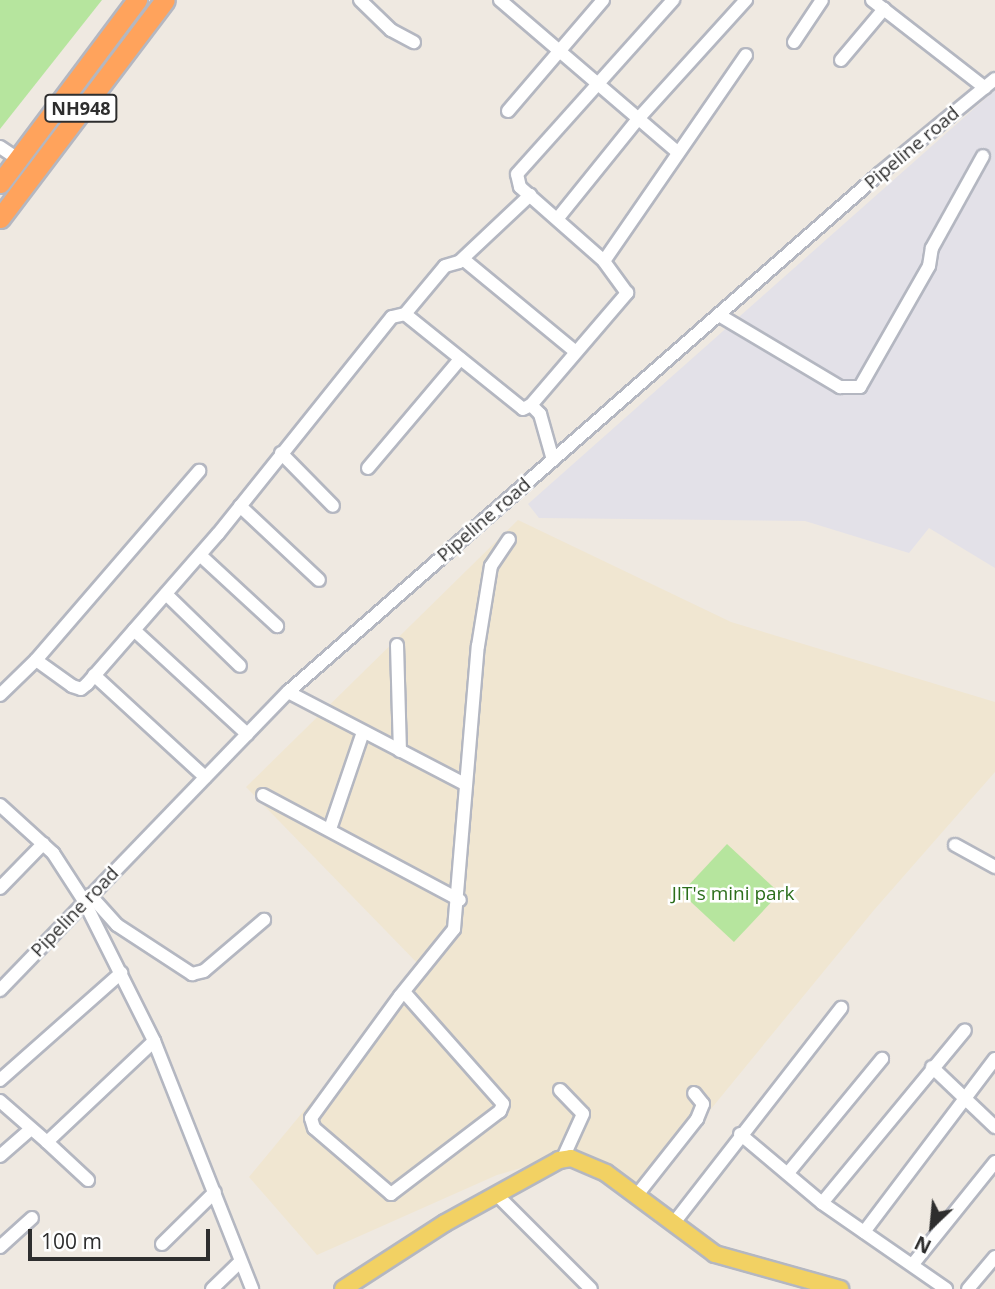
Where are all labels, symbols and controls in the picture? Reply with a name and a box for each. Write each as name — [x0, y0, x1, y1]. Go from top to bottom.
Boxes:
road number: NH948 — [44, 94, 118, 122]
street label: Pipeline road — [860, 102, 964, 194]
street label: Pipeline road — [432, 473, 536, 567]
street label: Pipeline road — [26, 862, 124, 962]
park label: JIT's mini park — [672, 883, 794, 905]
north arrow — [897, 1191, 967, 1261]
scale bar — [32, 1216, 214, 1260]
text: 100 m — [41, 1227, 102, 1255]
text: N — [910, 1230, 935, 1260]

